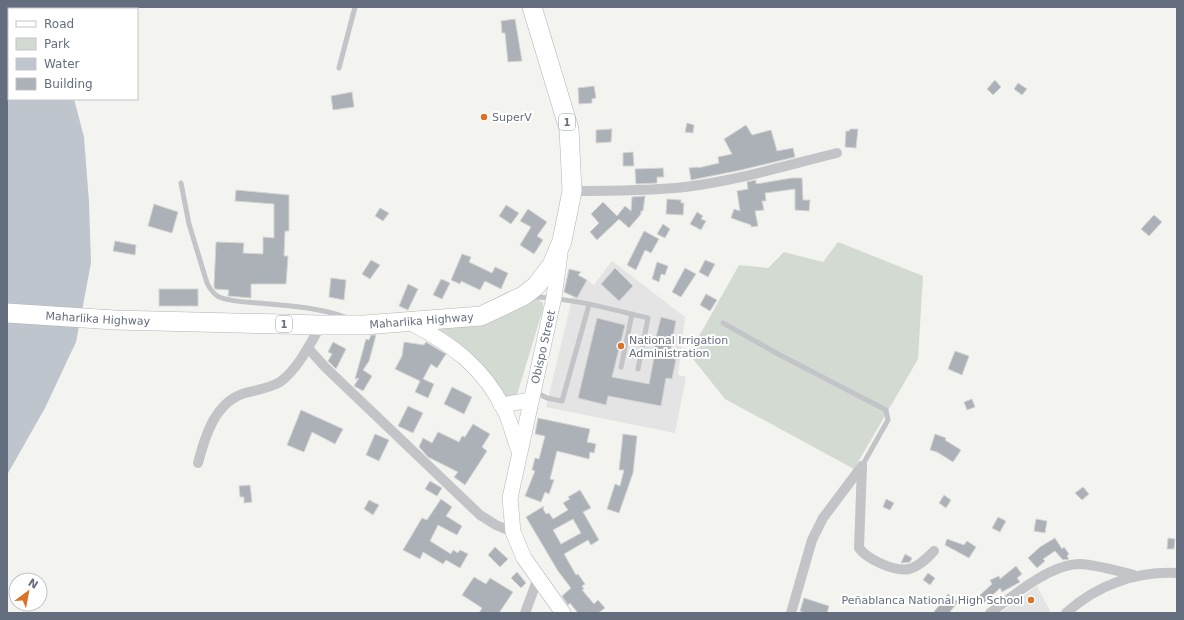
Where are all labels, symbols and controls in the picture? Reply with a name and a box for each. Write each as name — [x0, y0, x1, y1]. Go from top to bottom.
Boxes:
legend — [8, 8, 138, 100]
text: Road — [44, 17, 74, 31]
text: Park — [44, 37, 70, 51]
text: Water — [44, 57, 80, 71]
text: Building — [44, 77, 93, 91]
place label: SuperV — [492, 111, 532, 124]
marker: SuperV — [479, 112, 489, 122]
road number: 1 — [559, 114, 575, 130]
street label: Obispo Street — [529, 308, 558, 385]
street label: Maharlika Highway — [45, 310, 151, 328]
street label: Maharlika Highway — [369, 311, 475, 332]
road number: 1 — [276, 316, 292, 332]
place label: National Irrigation Administration — [629, 334, 728, 360]
marker: National Irrigation Administration — [616, 341, 626, 351]
north arrow — [8, 572, 48, 612]
text: N — [26, 576, 40, 592]
place label: Peñablanca National High School — [842, 594, 1023, 607]
marker: Peñablanca National High School — [1026, 595, 1036, 605]

